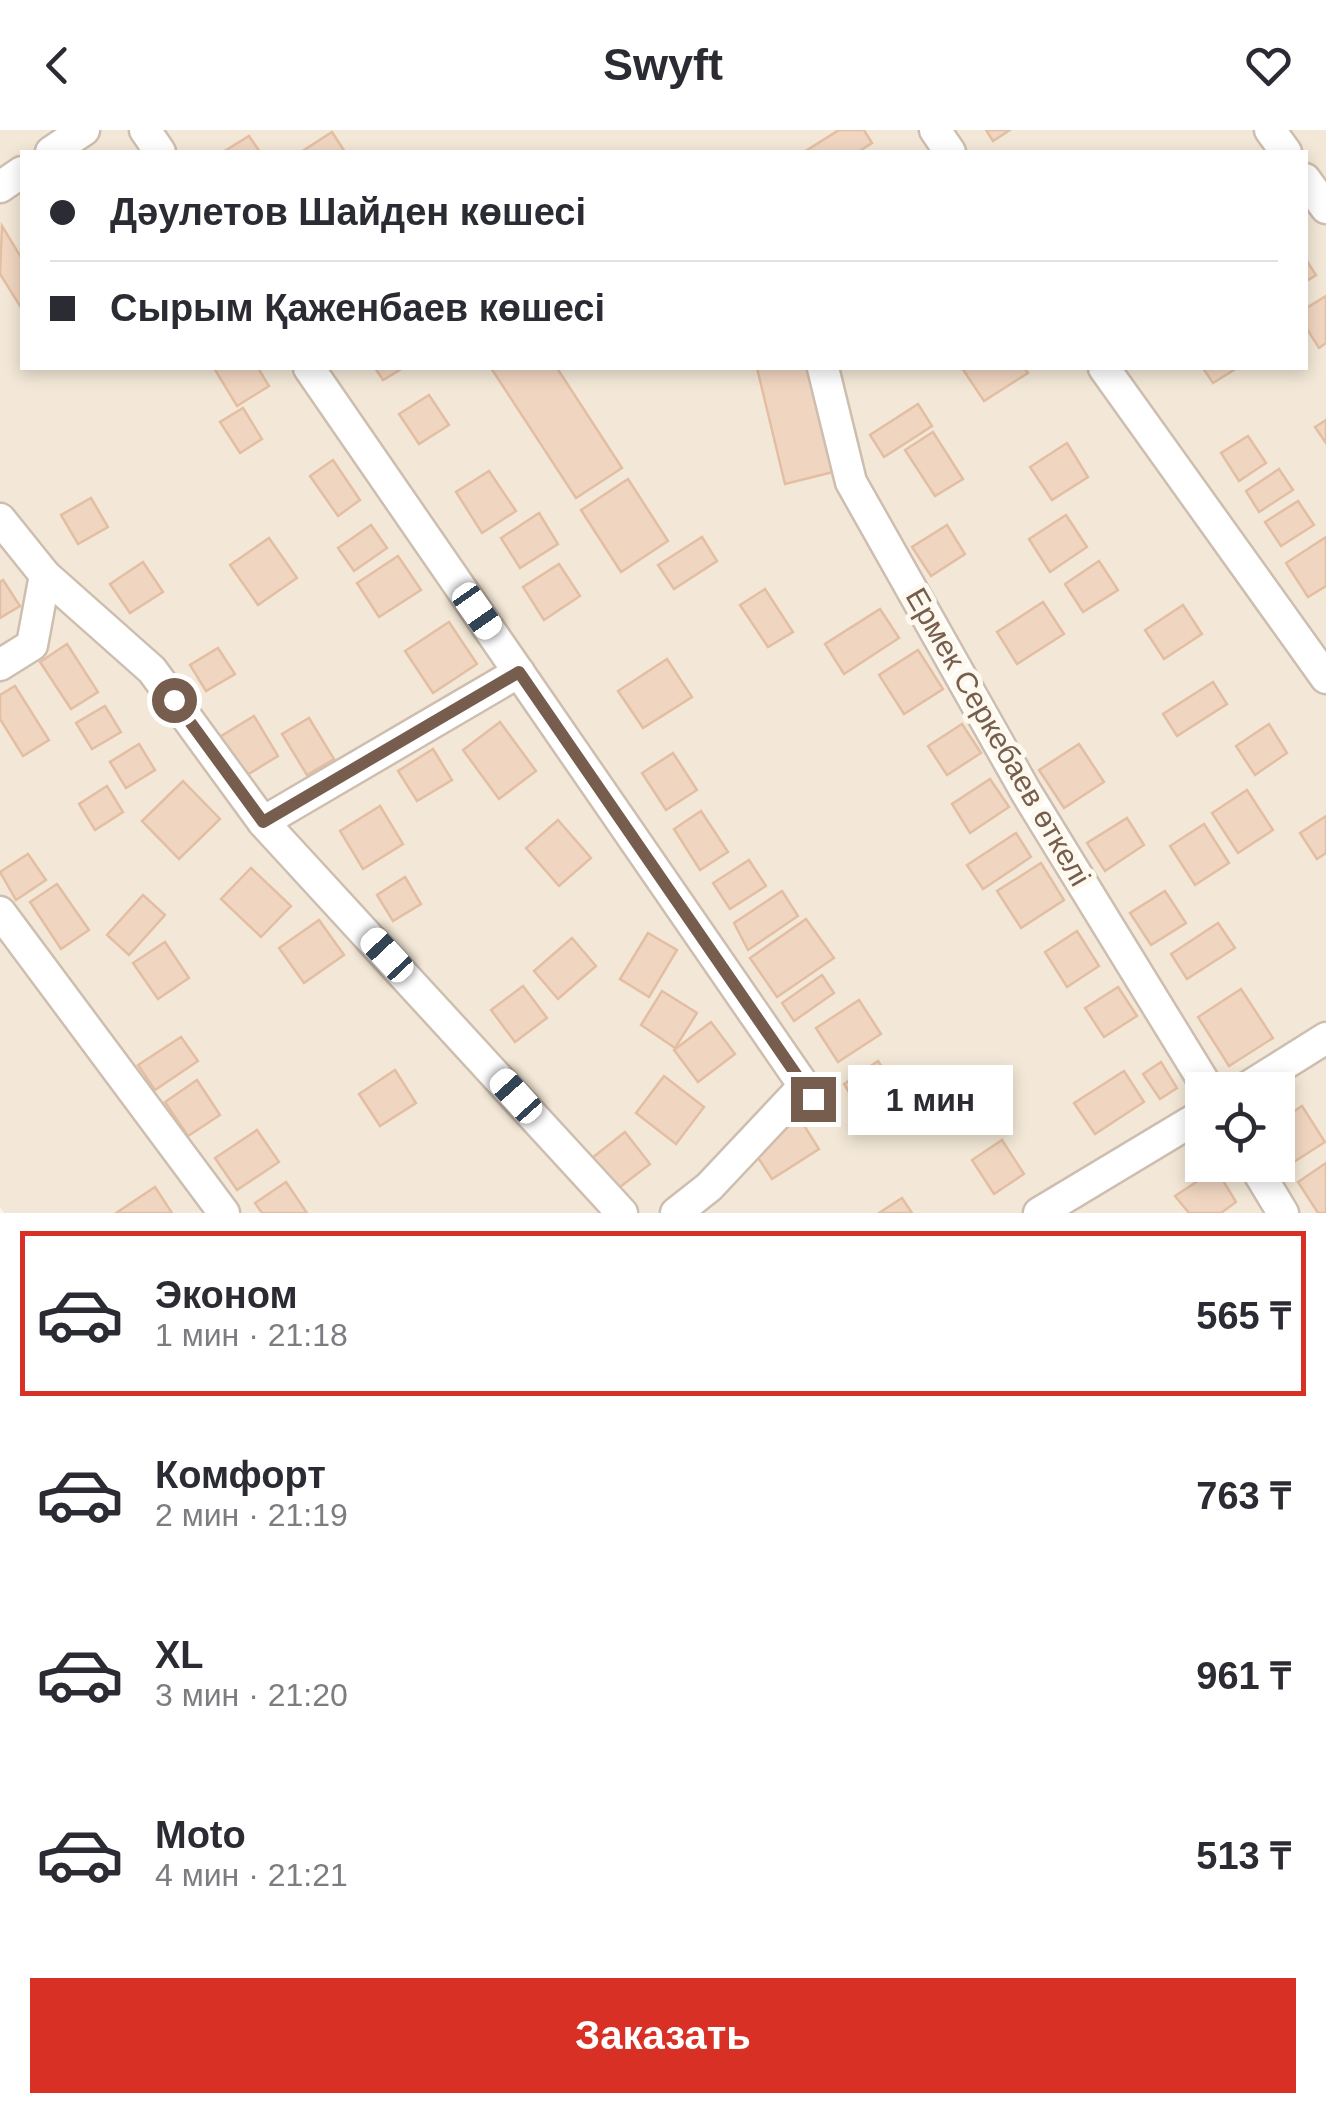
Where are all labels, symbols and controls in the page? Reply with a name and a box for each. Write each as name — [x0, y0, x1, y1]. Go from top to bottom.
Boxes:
icon: back — [30, 38, 85, 93]
icon: heart — [1241, 38, 1296, 93]
text: Swyft — [603, 39, 723, 90]
text: Дәулетов Шайден көшесі — [110, 191, 586, 233]
text: Сырым Қаженбаев көшесі — [110, 287, 605, 329]
car — [448, 578, 506, 644]
street label: Ермек Серкебаев өткелі — [900, 582, 1097, 891]
route start — [152, 678, 197, 723]
car — [356, 923, 418, 987]
car — [485, 1064, 547, 1128]
callout: 1 мин — [848, 1064, 1013, 1134]
map controls — [1185, 1072, 1295, 1182]
button: locate — [1185, 1072, 1295, 1182]
route end — [791, 1077, 836, 1122]
text: 1 мин — [886, 1082, 975, 1118]
icon: car — [35, 1269, 125, 1359]
text: Эконом — [155, 1274, 298, 1316]
text: 565 ₸ — [1196, 1295, 1291, 1337]
text: 1 мин · 21:18 — [155, 1317, 348, 1353]
icon: car — [35, 1449, 125, 1539]
text: Комфорт — [155, 1454, 326, 1496]
text: 763 ₸ — [1196, 1475, 1291, 1517]
text: 2 мин · 21:19 — [155, 1497, 348, 1533]
icon: car — [35, 1629, 125, 1719]
text: XL — [155, 1634, 204, 1676]
text: 961 ₸ — [1196, 1655, 1291, 1697]
text: 3 мин · 21:20 — [155, 1677, 348, 1713]
icon: car — [35, 1809, 125, 1899]
text: Moto — [155, 1814, 246, 1856]
text: 513 ₸ — [1196, 1835, 1291, 1877]
text: 4 мин · 21:21 — [155, 1857, 348, 1893]
button: Заказать — [30, 1978, 1296, 2093]

